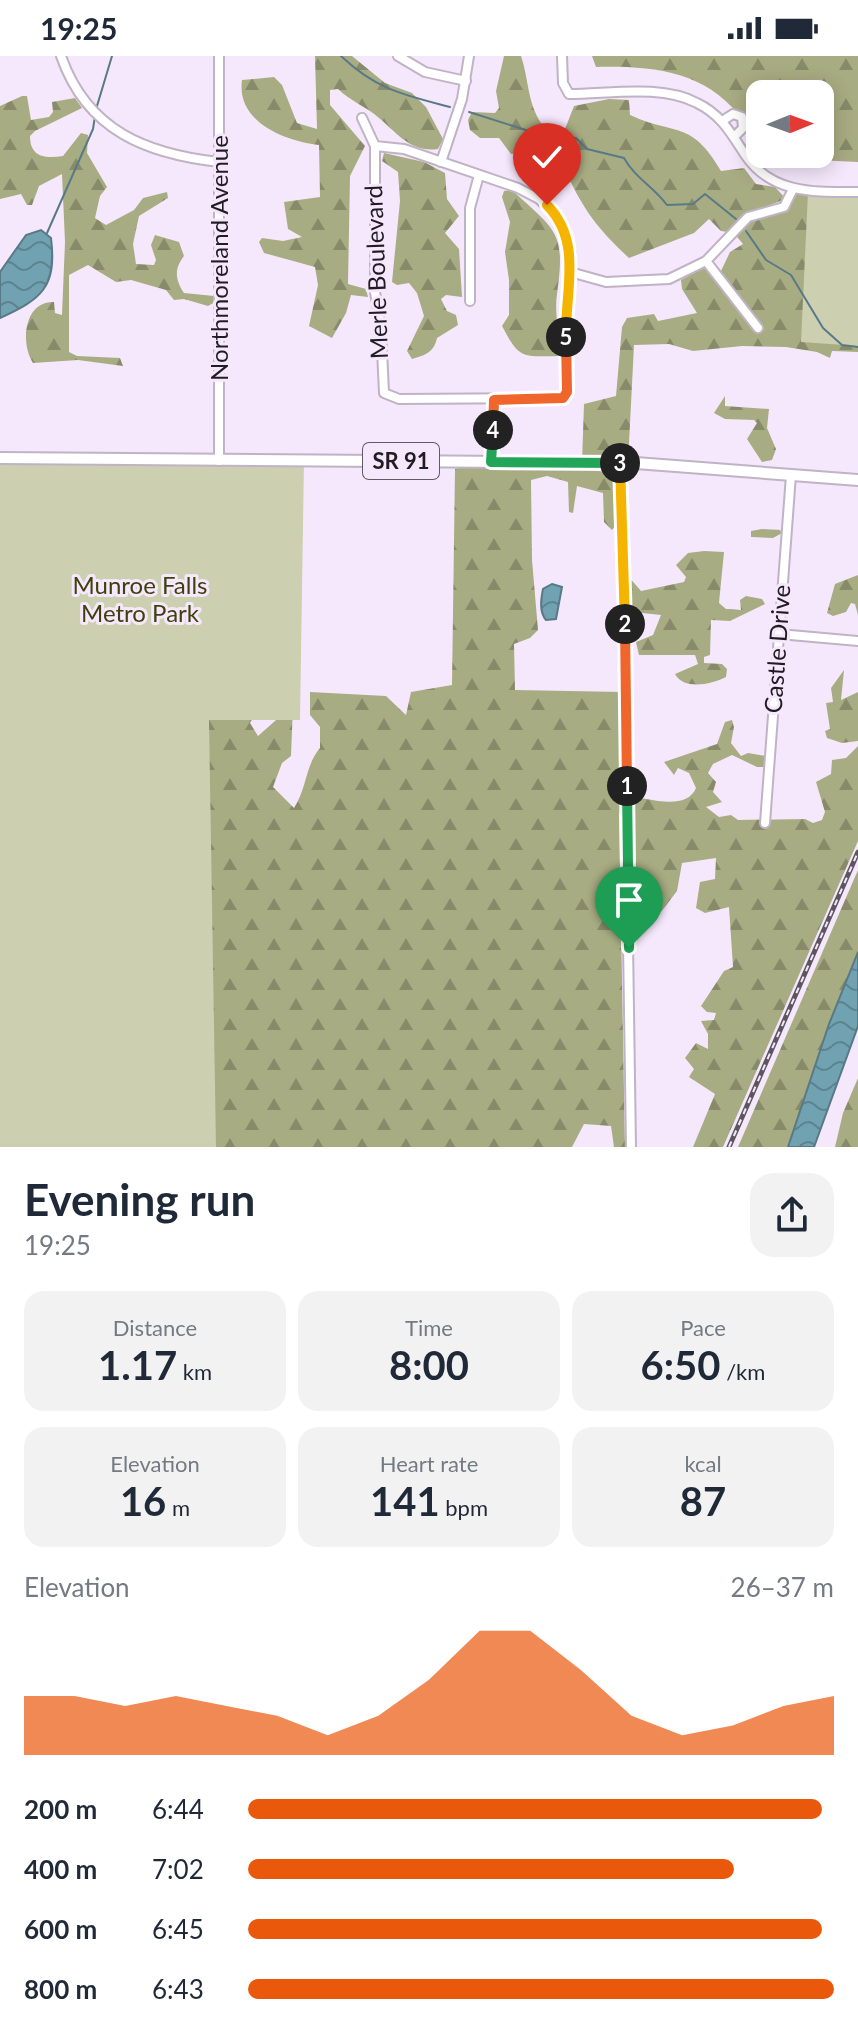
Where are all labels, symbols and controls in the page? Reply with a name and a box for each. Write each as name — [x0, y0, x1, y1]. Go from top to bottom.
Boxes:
text: 19:25 — [40, 10, 117, 46]
north arrow — [746, 80, 834, 168]
map controls — [746, 80, 834, 168]
pin — [513, 123, 581, 205]
street label: Northmoreland Avenue — [204, 135, 233, 381]
icon: check — [525, 135, 569, 179]
street label: Merle Boulevard — [358, 185, 393, 359]
pin: 5 — [546, 317, 586, 357]
text: 5 — [560, 323, 572, 350]
pin: 4 — [473, 410, 513, 450]
text: 4 — [487, 416, 499, 443]
road number: SR 91 — [363, 443, 439, 479]
pin: 3 — [600, 443, 640, 483]
text: 3 — [614, 449, 626, 476]
park label: Munroe Falls Metro Park — [72, 570, 208, 627]
street label: Castle Drive — [758, 584, 795, 714]
pin: 2 — [605, 604, 645, 644]
text: 2 — [619, 610, 631, 637]
pin: 1 — [607, 766, 647, 806]
text: 1 — [621, 772, 633, 799]
pin — [595, 866, 663, 948]
icon: arrive — [607, 878, 651, 922]
text: Evening run — [24, 1173, 255, 1225]
button: share — [750, 1173, 834, 1257]
text: 19:25 — [24, 1229, 91, 1261]
text: Distance — [113, 1314, 197, 1341]
text: Time — [405, 1314, 453, 1341]
text: Pace — [680, 1314, 726, 1341]
text: 1.17 — [98, 1341, 177, 1389]
text: 8:00 — [389, 1341, 469, 1389]
text: 6:50 — [641, 1341, 721, 1389]
text: km — [177, 1358, 212, 1385]
text: /km — [721, 1358, 765, 1385]
text: Elevation — [110, 1450, 200, 1477]
text: Heart rate — [380, 1450, 478, 1477]
text: kcal — [684, 1450, 722, 1477]
text: 16 — [120, 1477, 166, 1525]
text: 141 — [370, 1477, 440, 1525]
text: 87 — [680, 1477, 726, 1525]
text: m — [166, 1494, 190, 1521]
text: bpm — [440, 1494, 488, 1521]
text: Elevation — [24, 1571, 130, 1603]
text: 26–37 m — [731, 1571, 834, 1603]
text: 200 m — [24, 1793, 97, 1825]
text: 6:44 — [152, 1793, 204, 1825]
text: 400 m — [24, 1853, 97, 1885]
text: 7:02 — [152, 1853, 204, 1885]
text: 600 m — [24, 1913, 97, 1945]
text: 6:45 — [152, 1913, 204, 1945]
text: 800 m — [24, 1973, 97, 2005]
text: 6:43 — [152, 1973, 204, 2005]

